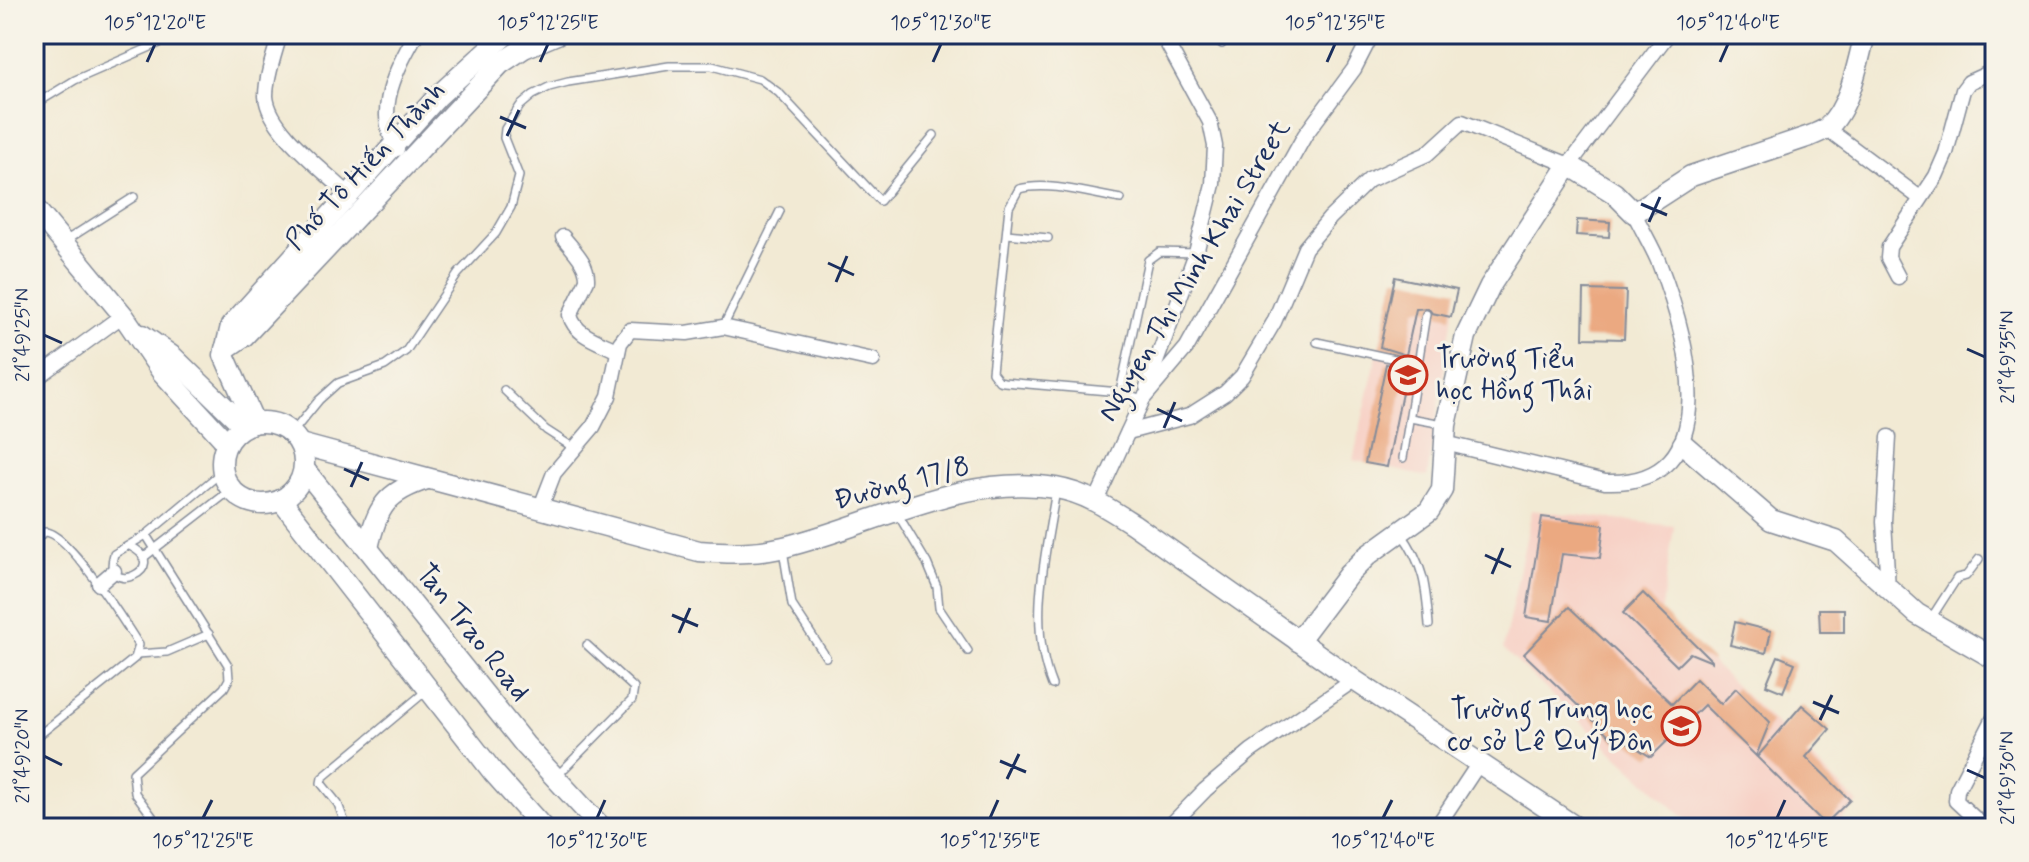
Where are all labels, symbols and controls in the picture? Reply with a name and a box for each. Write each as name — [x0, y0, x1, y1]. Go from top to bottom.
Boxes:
text: 105°12'20"E — [104, 10, 206, 37]
text: 105°12'25"E — [497, 10, 599, 37]
text: 105°12'30"E — [890, 10, 992, 37]
text: 105°12'35"E — [1285, 10, 1385, 37]
text: 105°12'40"E — [1676, 10, 1780, 37]
street label: Phố Tô Hiến Thành — [278, 73, 454, 259]
street label: Nguyen Thi Minh Khai Street — [1090, 113, 1303, 430]
text: 21°49'25"N — [10, 288, 37, 382]
text: 21°49'35"N — [1995, 310, 2022, 404]
place label: Trường Tiểu học Hồng Thái — [1436, 341, 1592, 413]
school or university icon: Trường Tiểu học Hồng Thái — [1387, 354, 1429, 396]
street label: Đường 17/8 — [830, 448, 975, 523]
street label: Tan Trao Road — [406, 556, 538, 710]
place label: Trường Trung học cơ sở Lê Quý Đôn — [1447, 692, 1653, 761]
school or university icon: Trường Trung học cơ sở Lê Quý Đôn — [1660, 705, 1702, 747]
text: 21°49'20"N — [10, 709, 37, 803]
text: 21°49'30"N — [1995, 731, 2022, 825]
text: 105°12'25"E — [152, 828, 254, 855]
text: 105°12'30"E — [546, 828, 648, 855]
text: 105°12'35"E — [940, 828, 1040, 855]
text: 105°12'40"E — [1331, 828, 1435, 855]
text: 105°12'45"E — [1725, 828, 1829, 855]

